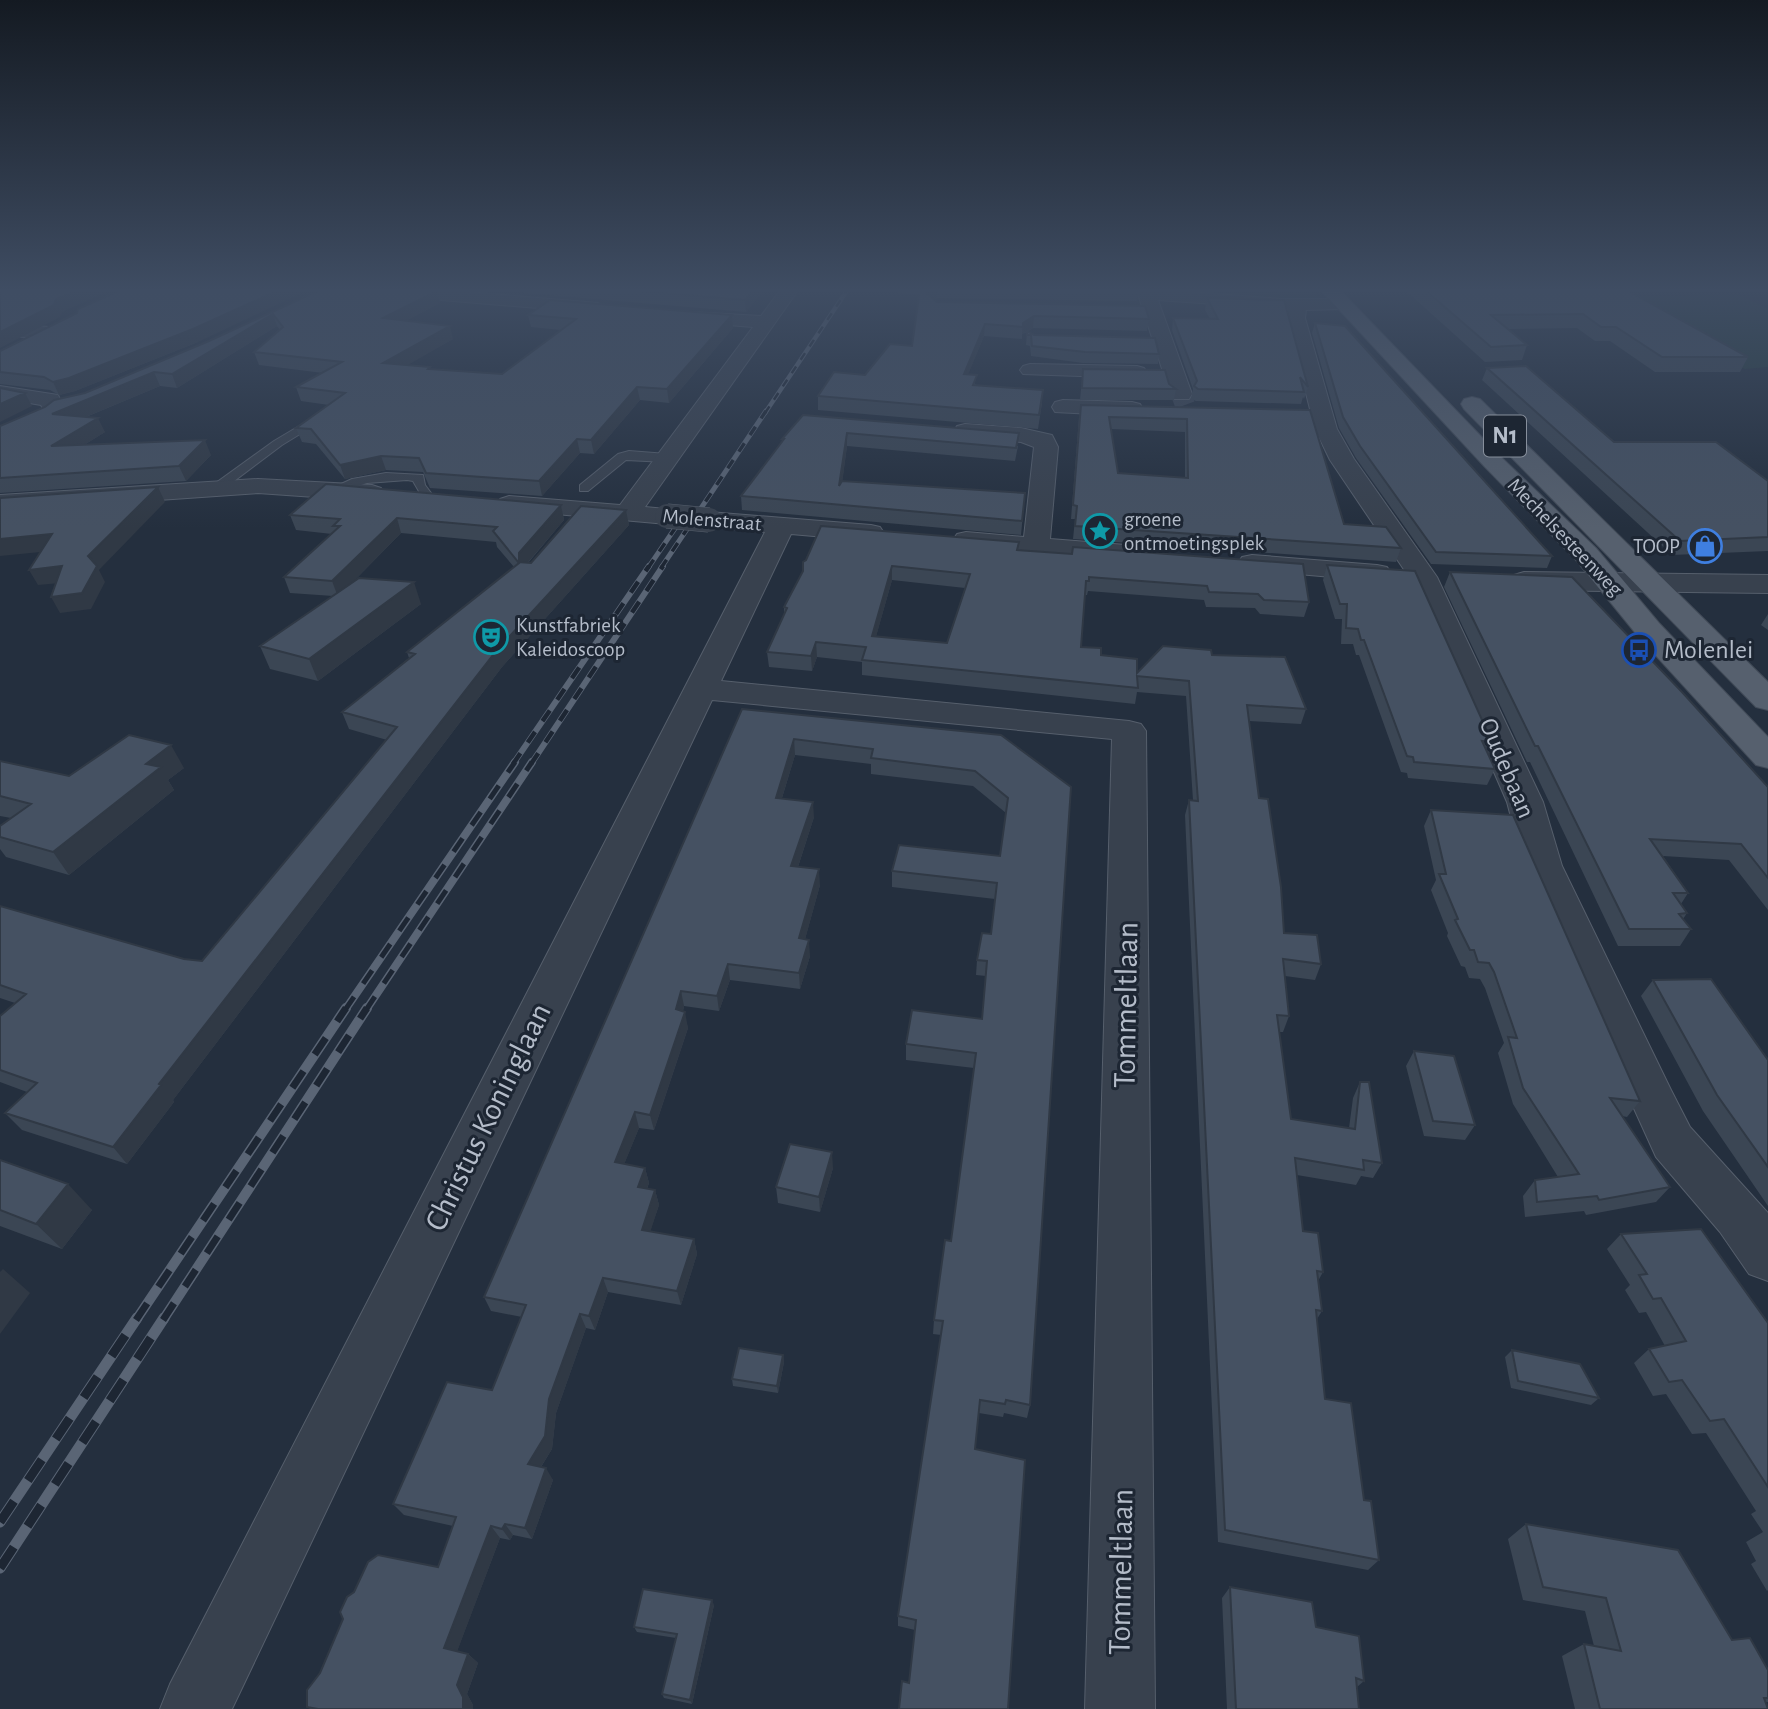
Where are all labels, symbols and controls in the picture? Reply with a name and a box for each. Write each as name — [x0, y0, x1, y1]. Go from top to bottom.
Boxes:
road number: N1 — [1484, 416, 1526, 456]
street label: Mechelsesteenweg — [1504, 474, 1627, 600]
street label: Molenstraat — [662, 505, 763, 535]
place label: groene ontmoetingsplek — [1124, 509, 1265, 554]
place icon: groene ontmoetingsplek — [1081, 512, 1119, 550]
shop icon: TOOP — [1686, 527, 1724, 565]
place label: TOOP — [1633, 536, 1680, 557]
place label: Kunstfabriek Kaleidoscoop — [516, 615, 625, 660]
theatre icon: Kunstfabriek Kaleidoscoop — [472, 618, 510, 656]
bus stop icon: Molenlei — [1620, 631, 1658, 669]
place label: Molenlei — [1664, 637, 1753, 663]
street label: Oudebaan — [1474, 714, 1540, 822]
street label: Tommeltlaan — [1109, 922, 1143, 1088]
street label: Christus Koninglaan — [419, 998, 557, 1236]
street label: Tommeltlaan — [1104, 1489, 1138, 1655]

